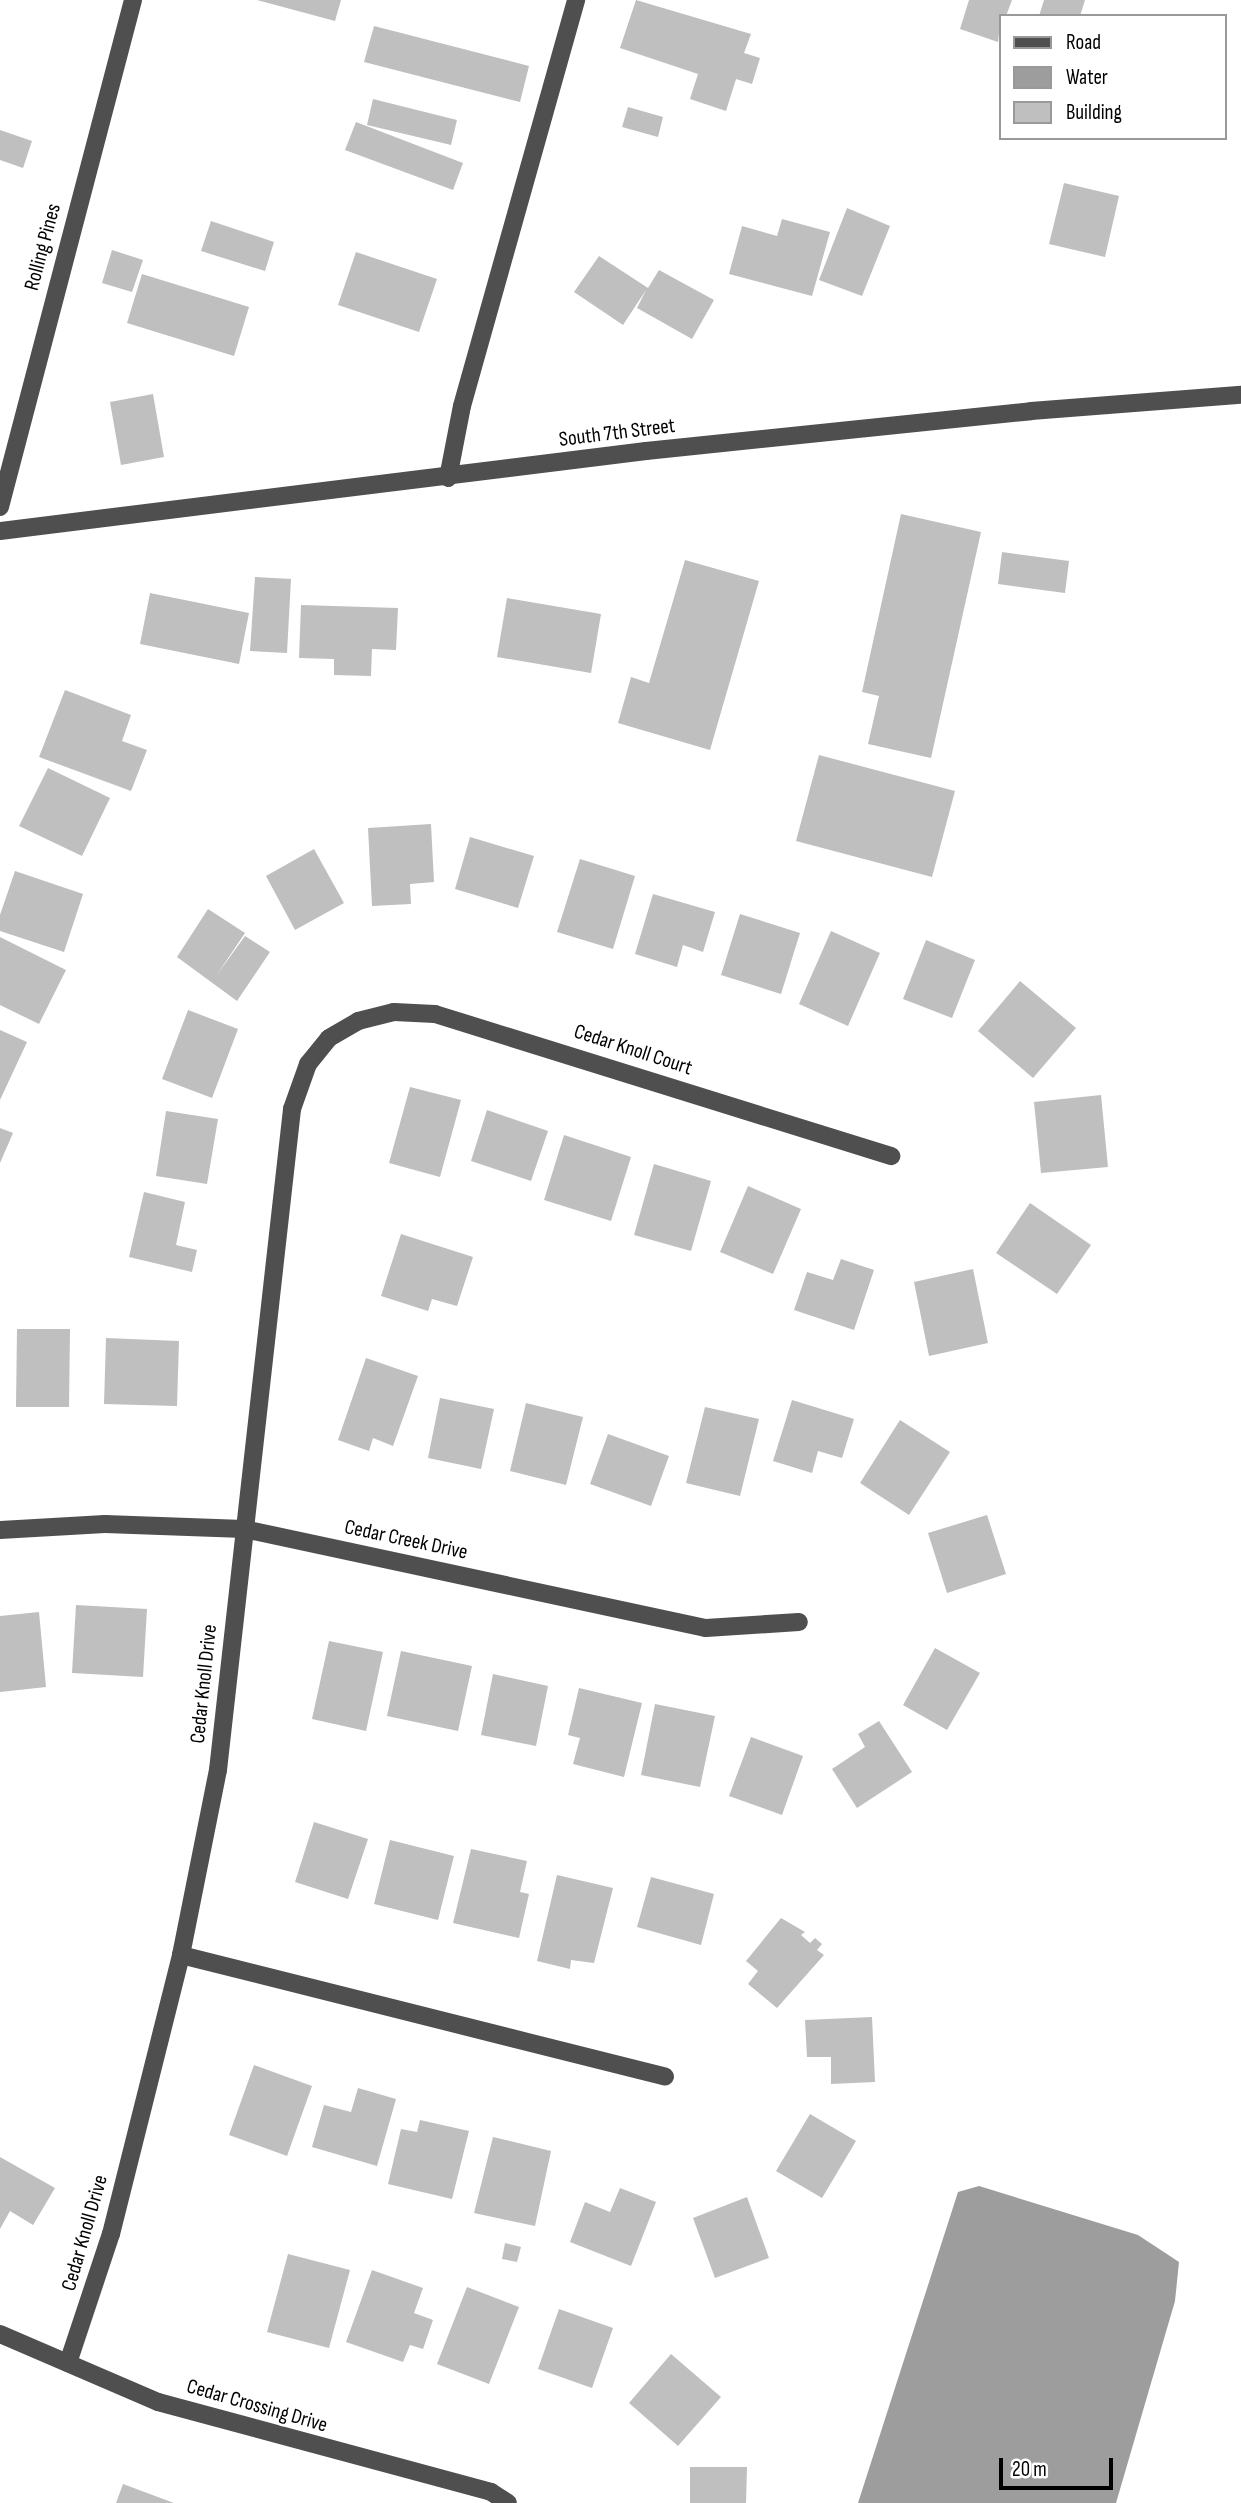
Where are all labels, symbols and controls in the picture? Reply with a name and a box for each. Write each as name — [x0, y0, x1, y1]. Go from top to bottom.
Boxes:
legend — [1000, 14, 1227, 140]
text: Road — [1066, 30, 1101, 55]
text: Water — [1066, 65, 1108, 90]
text: Building — [1066, 100, 1122, 125]
street label: Rolling Pines — [19, 201, 67, 293]
street label: South 7th Street — [557, 413, 677, 453]
street label: Cedar Knoll Court — [571, 1019, 695, 1081]
street label: Cedar Creek Drive — [342, 1515, 470, 1565]
street label: Cedar Knoll Drive — [185, 1623, 223, 1745]
street label: Cedar Knoll Drive — [56, 2172, 114, 2294]
street label: Cedar Crossing Drive — [184, 2374, 330, 2438]
scale bar — [1003, 2444, 1117, 2488]
text: 20 m — [1012, 2457, 1047, 2482]

